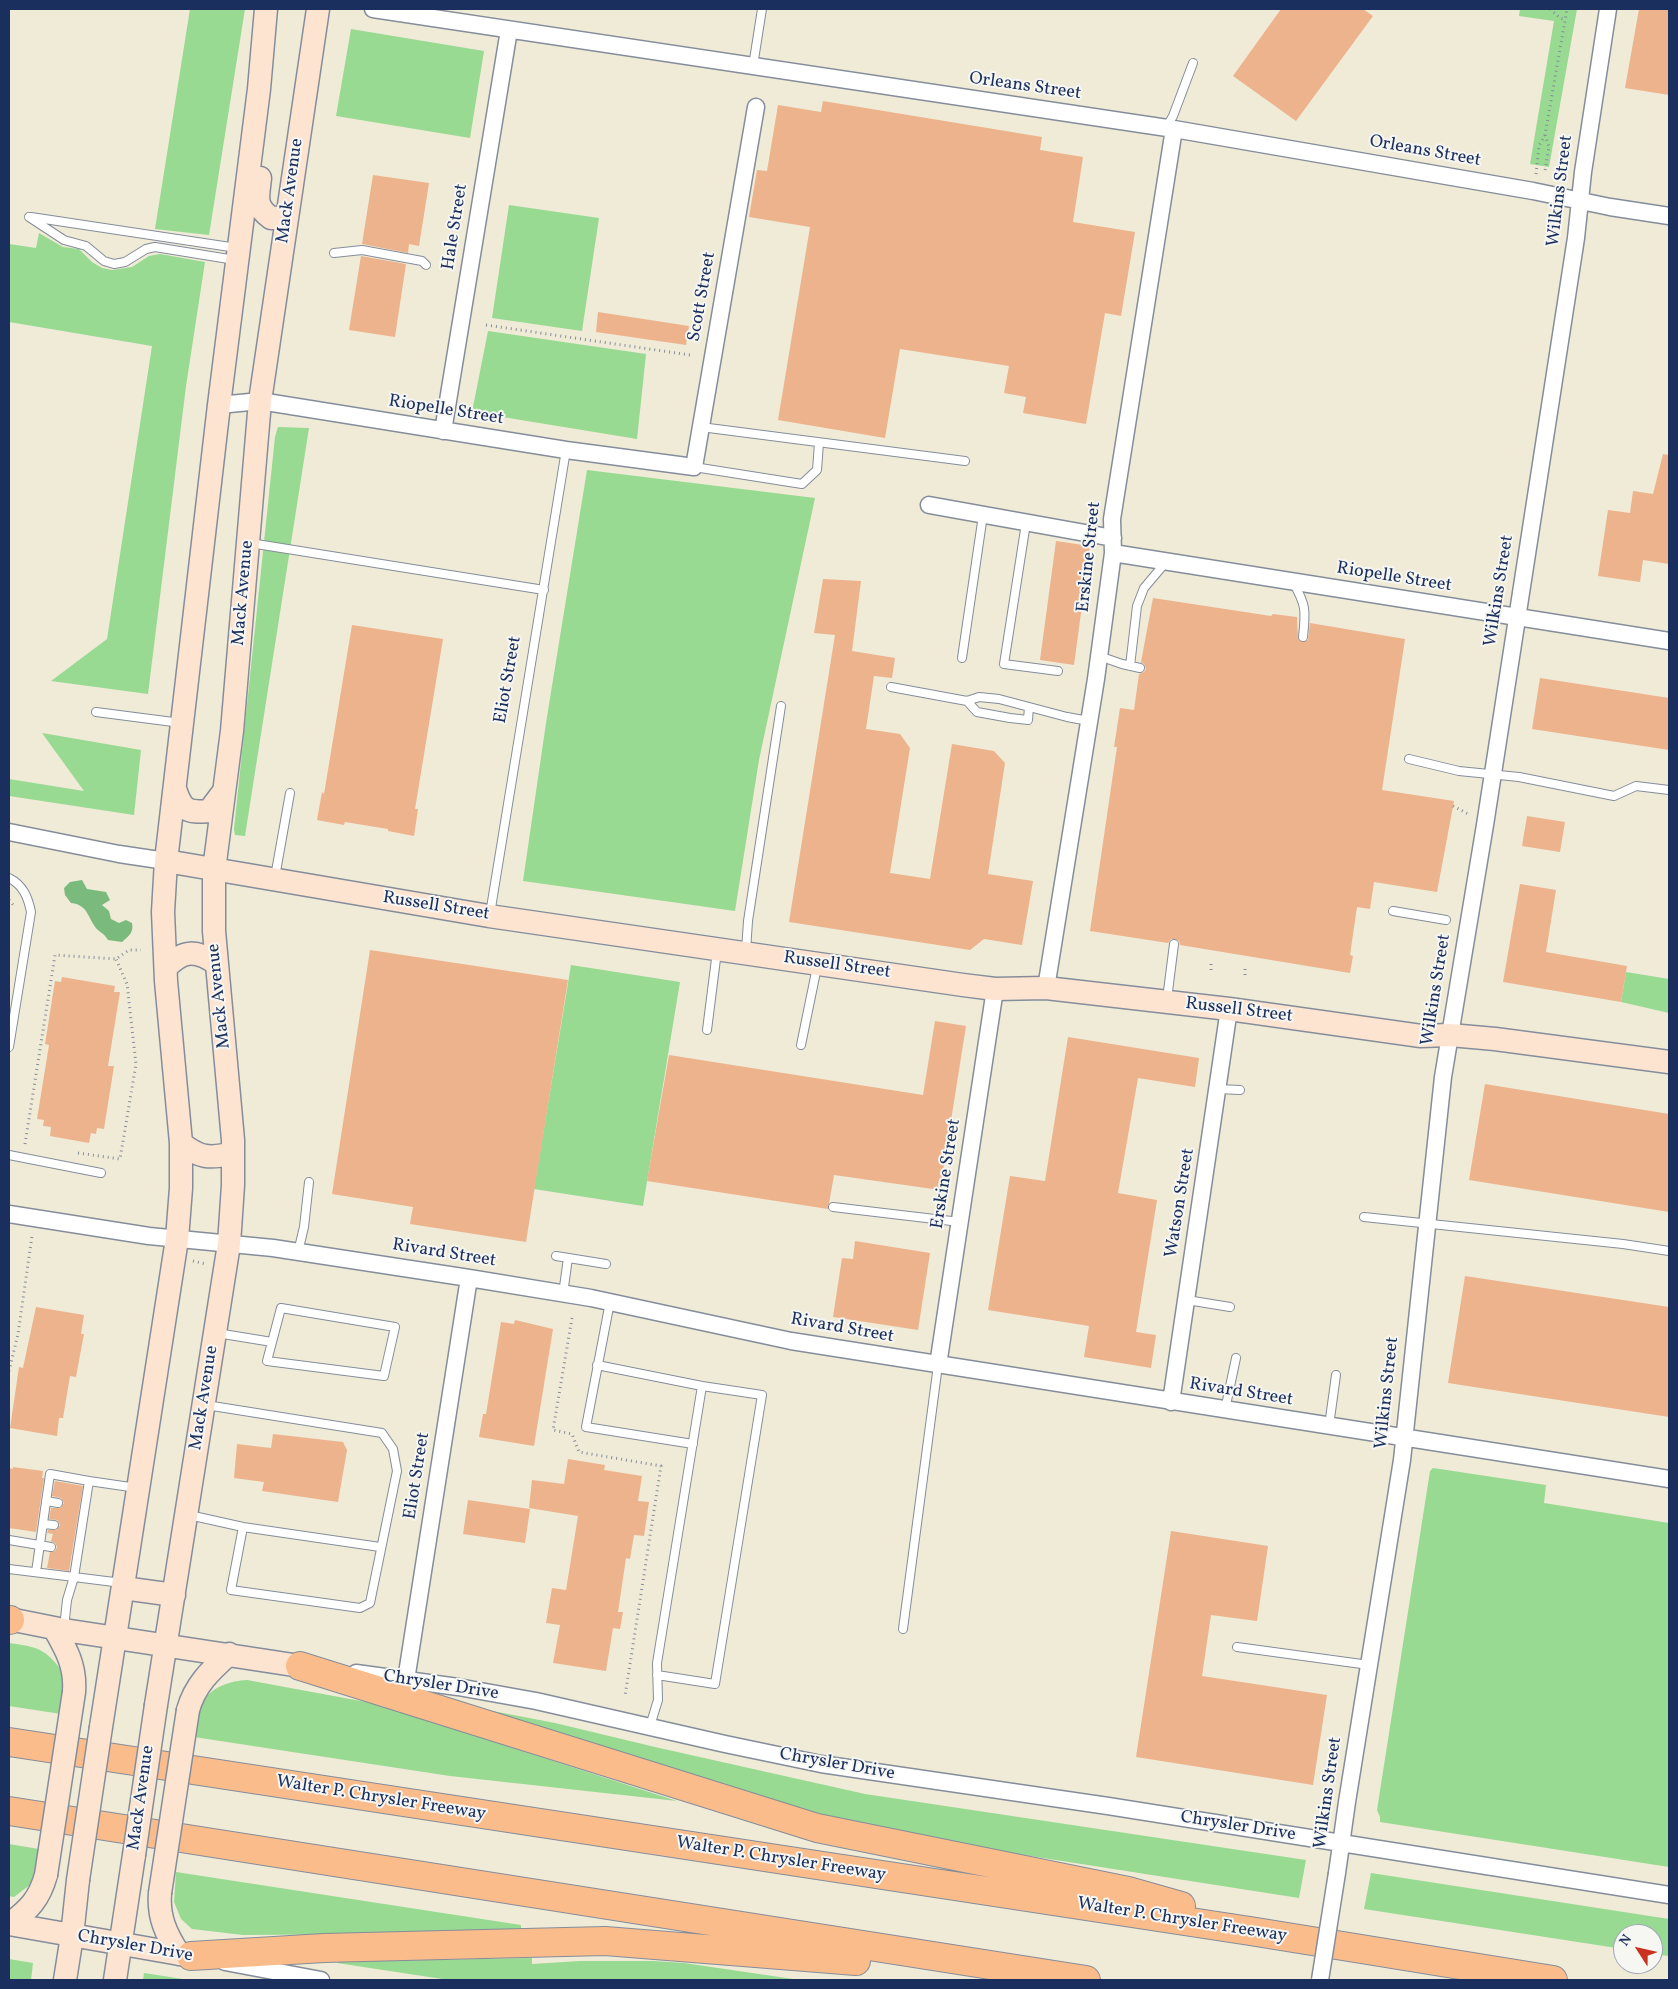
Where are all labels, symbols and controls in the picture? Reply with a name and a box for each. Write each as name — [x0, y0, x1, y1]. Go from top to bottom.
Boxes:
street label: Orleans Street — [968, 68, 1082, 106]
street label: Orleans Street — [1368, 132, 1482, 172]
street label: Wilkins Street — [1543, 134, 1579, 248]
street label: Mack Avenue — [273, 137, 309, 245]
street label: Hale Street — [439, 182, 473, 272]
street label: Scott Street — [684, 250, 722, 344]
street label: Riopelle Street — [387, 391, 505, 431]
street label: Erskine Street — [1073, 501, 1107, 613]
street label: Wilkins Street — [1481, 534, 1519, 648]
street label: Mack Avenue — [229, 539, 259, 647]
street label: Riopelle Street — [1335, 558, 1453, 598]
street label: Eliot Street — [491, 635, 527, 725]
street label: Russell Street — [381, 888, 491, 926]
street label: Wilkins Street — [1418, 933, 1456, 1047]
street label: Mack Avenue — [204, 942, 236, 1050]
street label: Russell Street — [782, 948, 892, 984]
street label: Russell Street — [1184, 994, 1294, 1028]
street label: Erskine Street — [928, 1117, 966, 1231]
street label: Watson Street — [1162, 1147, 1200, 1259]
street label: Rivard Street — [391, 1235, 497, 1273]
street label: Rivard Street — [789, 1309, 895, 1349]
street label: Wilkins Street — [1371, 1336, 1405, 1450]
street label: Mack Avenue — [186, 1344, 224, 1452]
street label: Rivard Street — [1188, 1374, 1294, 1412]
street label: Eliot Street — [400, 1431, 436, 1521]
street label: Chrysler Drive — [382, 1666, 500, 1706]
street label: Wilkins Street — [1310, 1736, 1348, 1850]
street label: Mack Avenue — [124, 1744, 160, 1852]
street label: Chrysler Drive — [778, 1744, 896, 1786]
street label: Walter P. Chrysler Freeway — [275, 1772, 487, 1826]
street label: Chrysler Drive — [1179, 1807, 1297, 1847]
street label: Walter P. Chrysler Freeway — [675, 1833, 887, 1887]
street label: Walter P. Chrysler Freeway — [1076, 1894, 1288, 1948]
north arrow — [1613, 1924, 1663, 1974]
street label: Chrysler Drive — [76, 1926, 194, 1968]
text: N — [1615, 1931, 1637, 1950]

